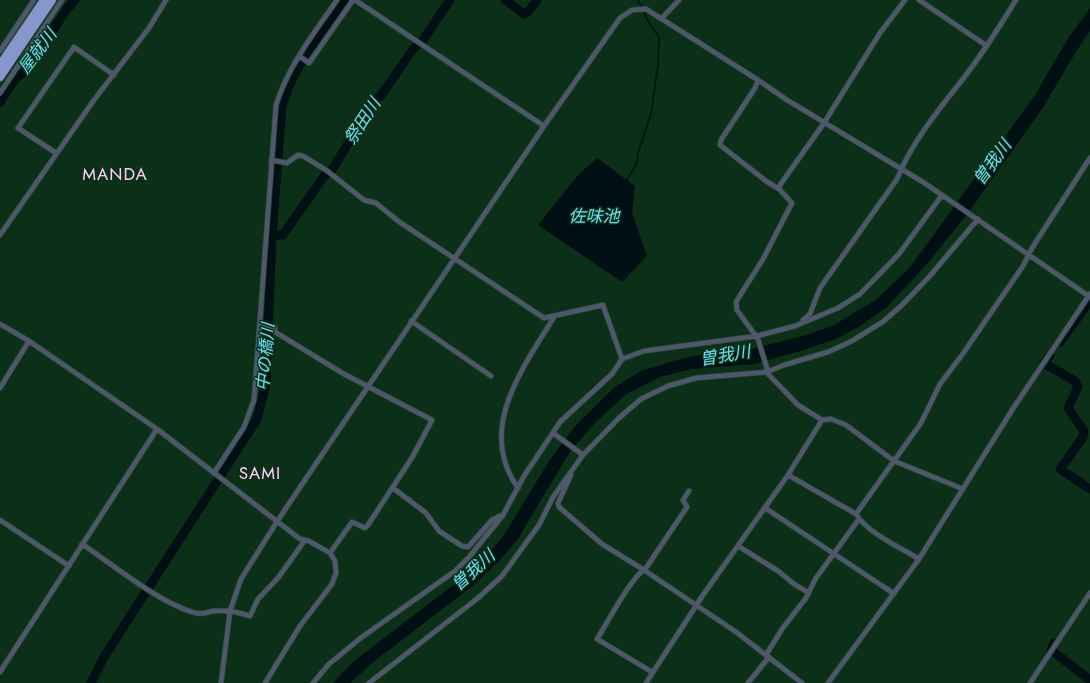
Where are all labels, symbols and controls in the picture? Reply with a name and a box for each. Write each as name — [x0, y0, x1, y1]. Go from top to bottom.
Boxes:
water label: 屋就川 — [12, 22, 63, 79]
water label: 祭田川 — [338, 91, 387, 149]
water label: 曽我川 — [967, 133, 1018, 190]
district label: MANDA — [82, 162, 148, 186]
water label: 佐味池 — [569, 204, 621, 228]
water label: 中の橋川 — [250, 320, 280, 392]
water label: 曽我川 — [698, 339, 754, 371]
district label: SAMI — [239, 461, 281, 485]
water label: 曽我川 — [446, 543, 501, 596]

